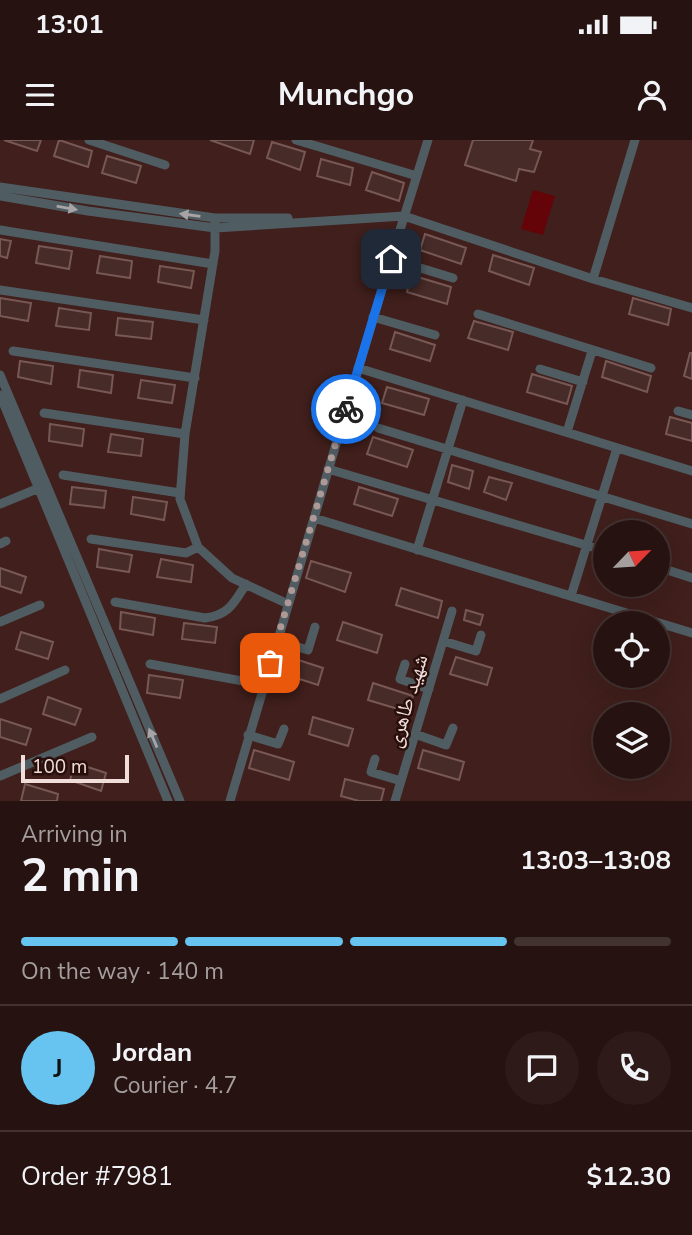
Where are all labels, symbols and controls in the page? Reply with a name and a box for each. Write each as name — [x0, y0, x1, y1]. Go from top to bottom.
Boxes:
text: 13:01 — [35, 7, 104, 42]
text: Munchgo — [278, 73, 414, 116]
icon: menu — [21, 76, 59, 114]
icon: person — [633, 76, 671, 114]
one-way arrow — [56, 203, 78, 214]
one-way arrow — [179, 209, 201, 220]
pin — [361, 229, 421, 289]
icon: home — [372, 240, 410, 278]
courier — [311, 374, 381, 444]
icon: bike — [327, 390, 365, 428]
north arrow — [593, 520, 670, 597]
map controls — [593, 520, 670, 779]
button: locate — [593, 611, 670, 688]
pin — [240, 633, 300, 693]
icon: bag — [251, 644, 289, 682]
street label: شهید طاهری — [380, 651, 434, 751]
button: layers — [593, 702, 670, 779]
one-way arrow — [148, 727, 159, 748]
scale bar — [21, 752, 130, 784]
text: 100 m — [32, 754, 87, 780]
text: Arriving in — [21, 819, 128, 850]
text: 13:03–13:08 — [520, 843, 671, 878]
text: 2 min — [21, 844, 140, 907]
text: On the way · 140 m — [21, 956, 224, 987]
button: chat — [505, 1031, 579, 1105]
button: phone — [597, 1031, 671, 1105]
text: Jordan — [113, 1035, 192, 1070]
text: J — [53, 1051, 63, 1086]
text: Courier · 4.7 — [113, 1070, 237, 1101]
text: Order #7981 — [21, 1159, 173, 1194]
text: $12.30 — [587, 1159, 671, 1194]

